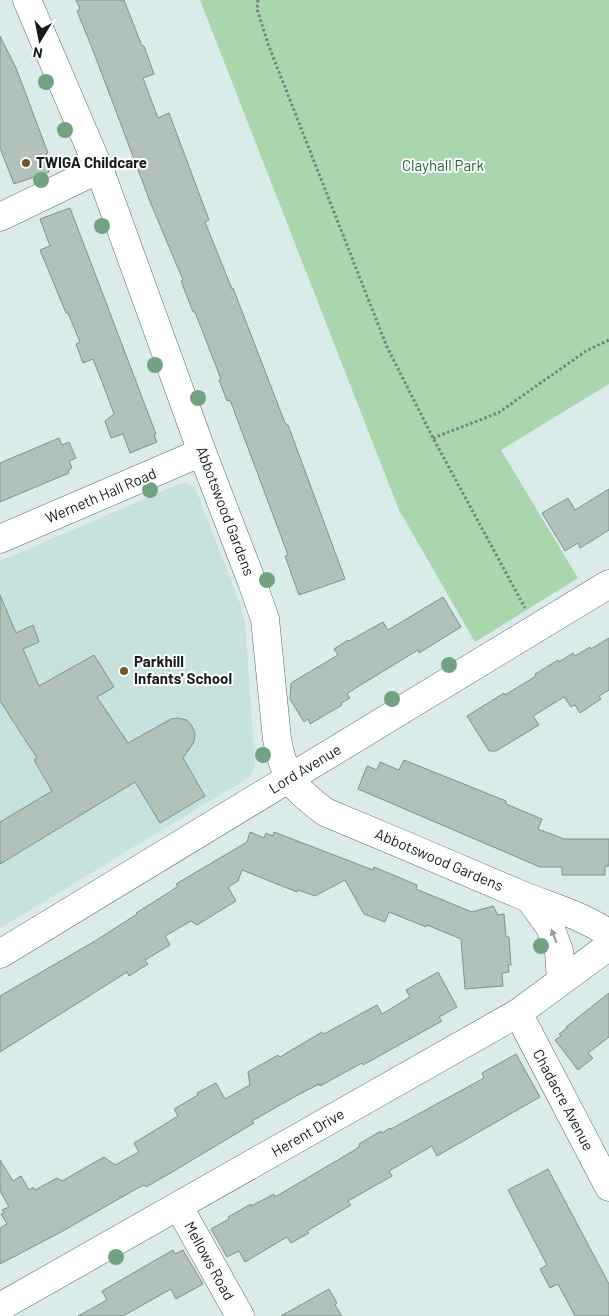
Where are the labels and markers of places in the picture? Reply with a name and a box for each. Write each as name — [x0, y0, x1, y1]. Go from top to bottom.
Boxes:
place label: TWIGA Childcare — [36, 153, 147, 171]
marker: TWIGA Childcare — [20, 157, 32, 169]
place label: Parkhill Infants' School — [134, 652, 232, 687]
marker: Parkhill Infants' School — [118, 665, 130, 677]

